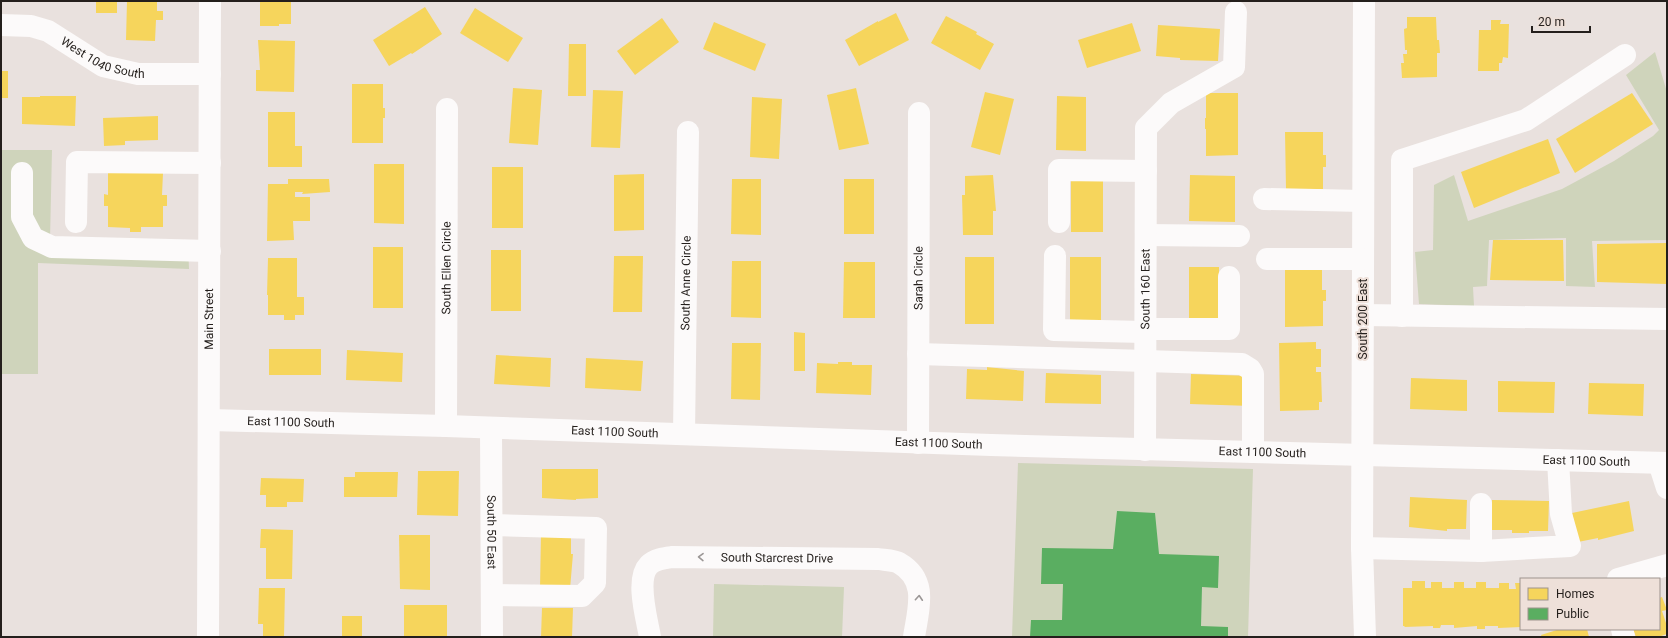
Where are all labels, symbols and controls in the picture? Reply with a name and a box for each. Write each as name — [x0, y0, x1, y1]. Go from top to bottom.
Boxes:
scale bar — [1532, 8, 1590, 34]
text: 20 m — [1538, 15, 1565, 29]
street label: West 1040 South — [58, 34, 145, 81]
street label: South Ellen Circle — [439, 221, 454, 315]
street label: South Anne Circle — [678, 235, 694, 331]
street label: Sarah Circle — [911, 246, 926, 310]
street label: South 160 East — [1138, 248, 1153, 329]
street label: South 200 East — [1356, 279, 1370, 359]
street label: Main Street — [202, 288, 216, 350]
street label: East 1100 South — [247, 414, 335, 430]
street label: East 1100 South — [571, 423, 659, 440]
street label: East 1100 South — [895, 435, 983, 452]
street label: East 1100 South — [1219, 444, 1306, 460]
street label: East 1100 South — [1542, 453, 1630, 469]
street label: South 50 East — [484, 495, 499, 569]
street label: South Starcrest Drive — [721, 550, 833, 566]
one-way arrow — [698, 553, 704, 561]
legend — [1520, 578, 1660, 630]
text: Homes — [1556, 587, 1594, 601]
one-way arrow — [914, 595, 923, 601]
text: Public — [1556, 607, 1589, 621]

